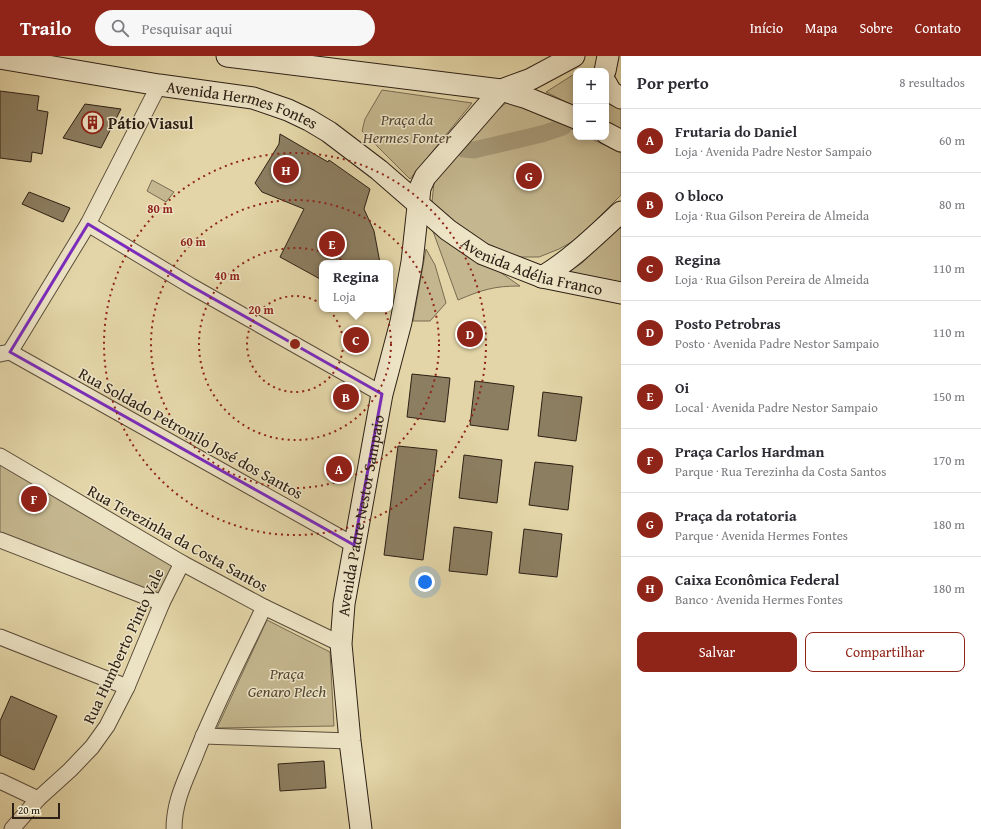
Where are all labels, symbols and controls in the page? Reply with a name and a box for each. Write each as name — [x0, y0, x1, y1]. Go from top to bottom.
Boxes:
search box — [95, 10, 375, 46]
text: Trailo — [20, 14, 71, 42]
icon: search — [109, 17, 131, 39]
text: Pesquisar aqui — [141, 18, 233, 39]
text: Início — [750, 18, 783, 38]
text: Mapa — [805, 18, 837, 38]
text: Sobre — [859, 18, 893, 38]
text: Contato — [915, 18, 961, 38]
map controls — [573, 68, 609, 140]
button: + — [573, 68, 609, 104]
text: Por perto — [637, 70, 709, 95]
text: 8 resultados — [899, 73, 965, 92]
street label: Avenida Hermes Fontes — [165, 74, 323, 135]
button: − — [573, 104, 609, 140]
park label: Praça da Hermes Fonter — [362, 107, 452, 149]
building icon: Pátio Viasul — [80, 110, 106, 136]
place label: Pátio Viasul — [108, 111, 193, 135]
text: Frutaria do Daniel — [675, 121, 797, 142]
text: A — [646, 131, 654, 150]
text: 60 m — [939, 131, 965, 150]
text: Loja · Avenida Padre Nestor Sampaio — [675, 142, 872, 161]
pin: H — [273, 155, 299, 185]
pin: G — [516, 161, 542, 191]
text: O bloco — [675, 185, 724, 206]
text: B — [646, 195, 654, 214]
text: 80 m — [939, 195, 965, 214]
text: 80 m — [147, 200, 173, 217]
text: Loja · Rua Gilson Pereira de Almeida — [675, 206, 869, 225]
pin: E — [319, 229, 345, 259]
street label: Avenida Adélia Franco — [456, 231, 605, 301]
text: 60 m — [180, 233, 206, 250]
text: Regina — [675, 249, 721, 270]
text: C — [646, 259, 654, 278]
text: 110 m — [933, 259, 965, 278]
popup — [319, 260, 393, 312]
text: Regina — [333, 266, 379, 287]
text: 40 m — [214, 267, 240, 284]
text: Loja · Rua Gilson Pereira de Almeida — [675, 270, 869, 289]
text: Loja — [333, 287, 356, 306]
text: 20 m — [248, 301, 274, 318]
text: Posto Petrobras — [675, 313, 781, 334]
pin: D — [457, 319, 483, 349]
text: D — [646, 323, 654, 342]
text: 110 m — [933, 323, 965, 342]
pin: C — [343, 325, 369, 355]
text: Posto · Avenida Padre Nestor Sampaio — [675, 334, 879, 353]
centre of rings — [288, 337, 302, 351]
street label: Rua Soldado Petronilo José dos Santos — [74, 361, 308, 505]
text: Oi — [675, 377, 689, 398]
pin: B — [333, 382, 359, 412]
text: E — [647, 387, 653, 406]
text: 150 m — [933, 387, 965, 406]
text: Local · Avenida Padre Nestor Sampaio — [675, 398, 878, 417]
street label: Avenida Padre Nestor Sampaio — [334, 413, 388, 617]
text: Praça Carlos Hardman — [675, 441, 824, 462]
text: F — [647, 451, 653, 470]
text: 170 m — [933, 451, 965, 470]
pin: A — [326, 454, 352, 484]
text: Parque · Rua Terezinha da Costa Santos — [675, 462, 886, 481]
street label: Rua Terezinha da Costa Santos — [83, 478, 273, 598]
pin: F — [21, 484, 47, 514]
text: Praça da rotatoria — [675, 505, 797, 526]
text: G — [646, 515, 654, 534]
text: 180 m — [933, 515, 965, 534]
text: Parque · Avenida Hermes Fontes — [675, 526, 848, 545]
street label: Rua Humberto Pinto Vale — [76, 564, 170, 728]
text: Caixa Econômica Federal — [675, 569, 840, 590]
your location — [415, 572, 435, 592]
text: H — [645, 579, 655, 598]
text: 180 m — [933, 579, 965, 598]
text: Banco · Avenida Hermes Fontes — [675, 590, 843, 609]
button: Salvar — [637, 632, 797, 672]
button: Compartilhar — [805, 632, 965, 672]
park label: Praça Genaro Plech — [248, 661, 326, 703]
scale bar — [12, 801, 60, 820]
text: 20 m — [18, 802, 40, 818]

